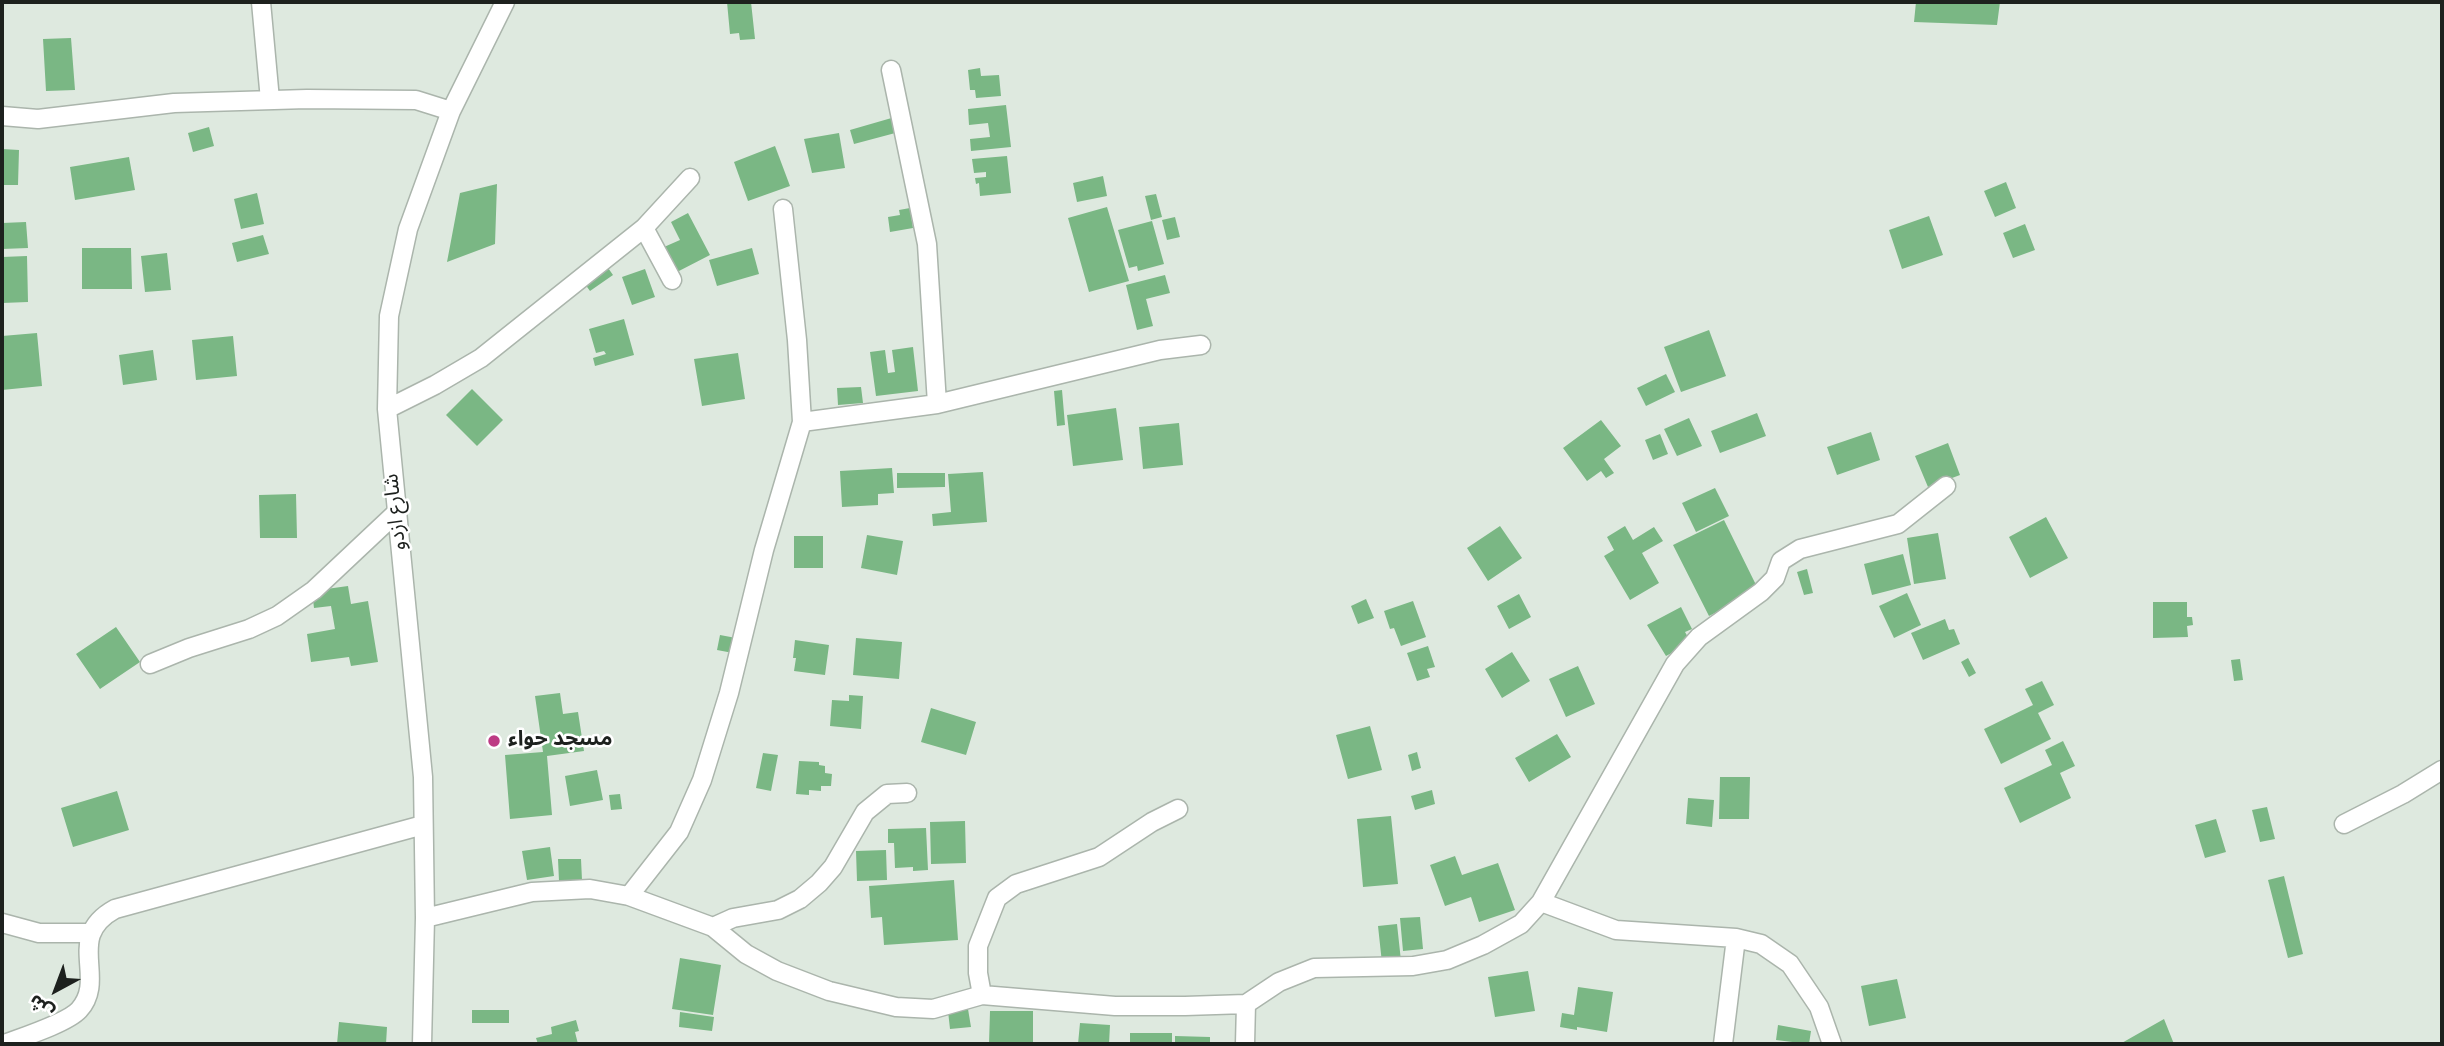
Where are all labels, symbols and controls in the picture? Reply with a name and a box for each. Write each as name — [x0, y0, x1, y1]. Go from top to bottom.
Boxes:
street label: شارع ازدو — [380, 472, 414, 552]
place label: مسجد حواء — [508, 728, 612, 754]
marker: مسجد حواء — [486, 733, 502, 749]
north arrow — [21, 955, 91, 1025]
text: ش — [25, 988, 60, 1023]

